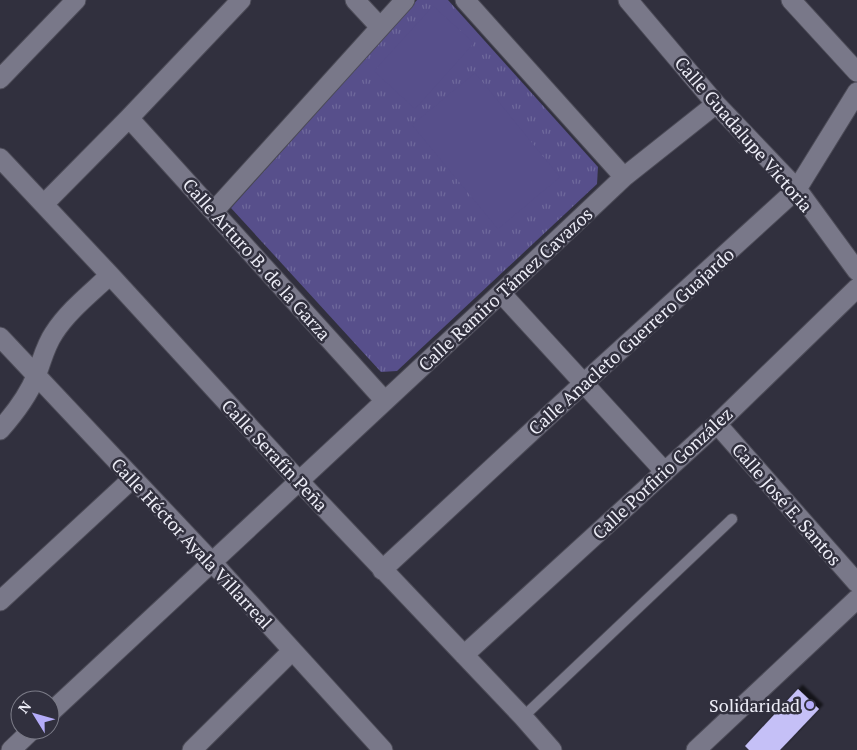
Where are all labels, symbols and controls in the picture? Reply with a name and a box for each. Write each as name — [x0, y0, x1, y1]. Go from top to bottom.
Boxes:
street label: Calle Guadalupe Victoria — [670, 51, 818, 217]
street label: Calle Arturo B. de la Garza — [178, 173, 336, 345]
street label: Calle Ramiro Támez Cavazos — [413, 202, 597, 376]
street label: Calle Anacleto Guerrero Guajardo — [523, 242, 739, 440]
street label: Calle Serafín Peña — [217, 394, 333, 516]
street label: Calle Porfirio González — [587, 402, 737, 544]
street label: Calle José E. Santos — [727, 438, 847, 570]
street label: Calle Héctor Ayala Villarreal — [106, 452, 278, 634]
north arrow — [10, 690, 60, 740]
place label: Solidaridad — [709, 693, 800, 717]
text: N — [13, 697, 35, 717]
marker: Solidaridad — [804, 699, 816, 711]

